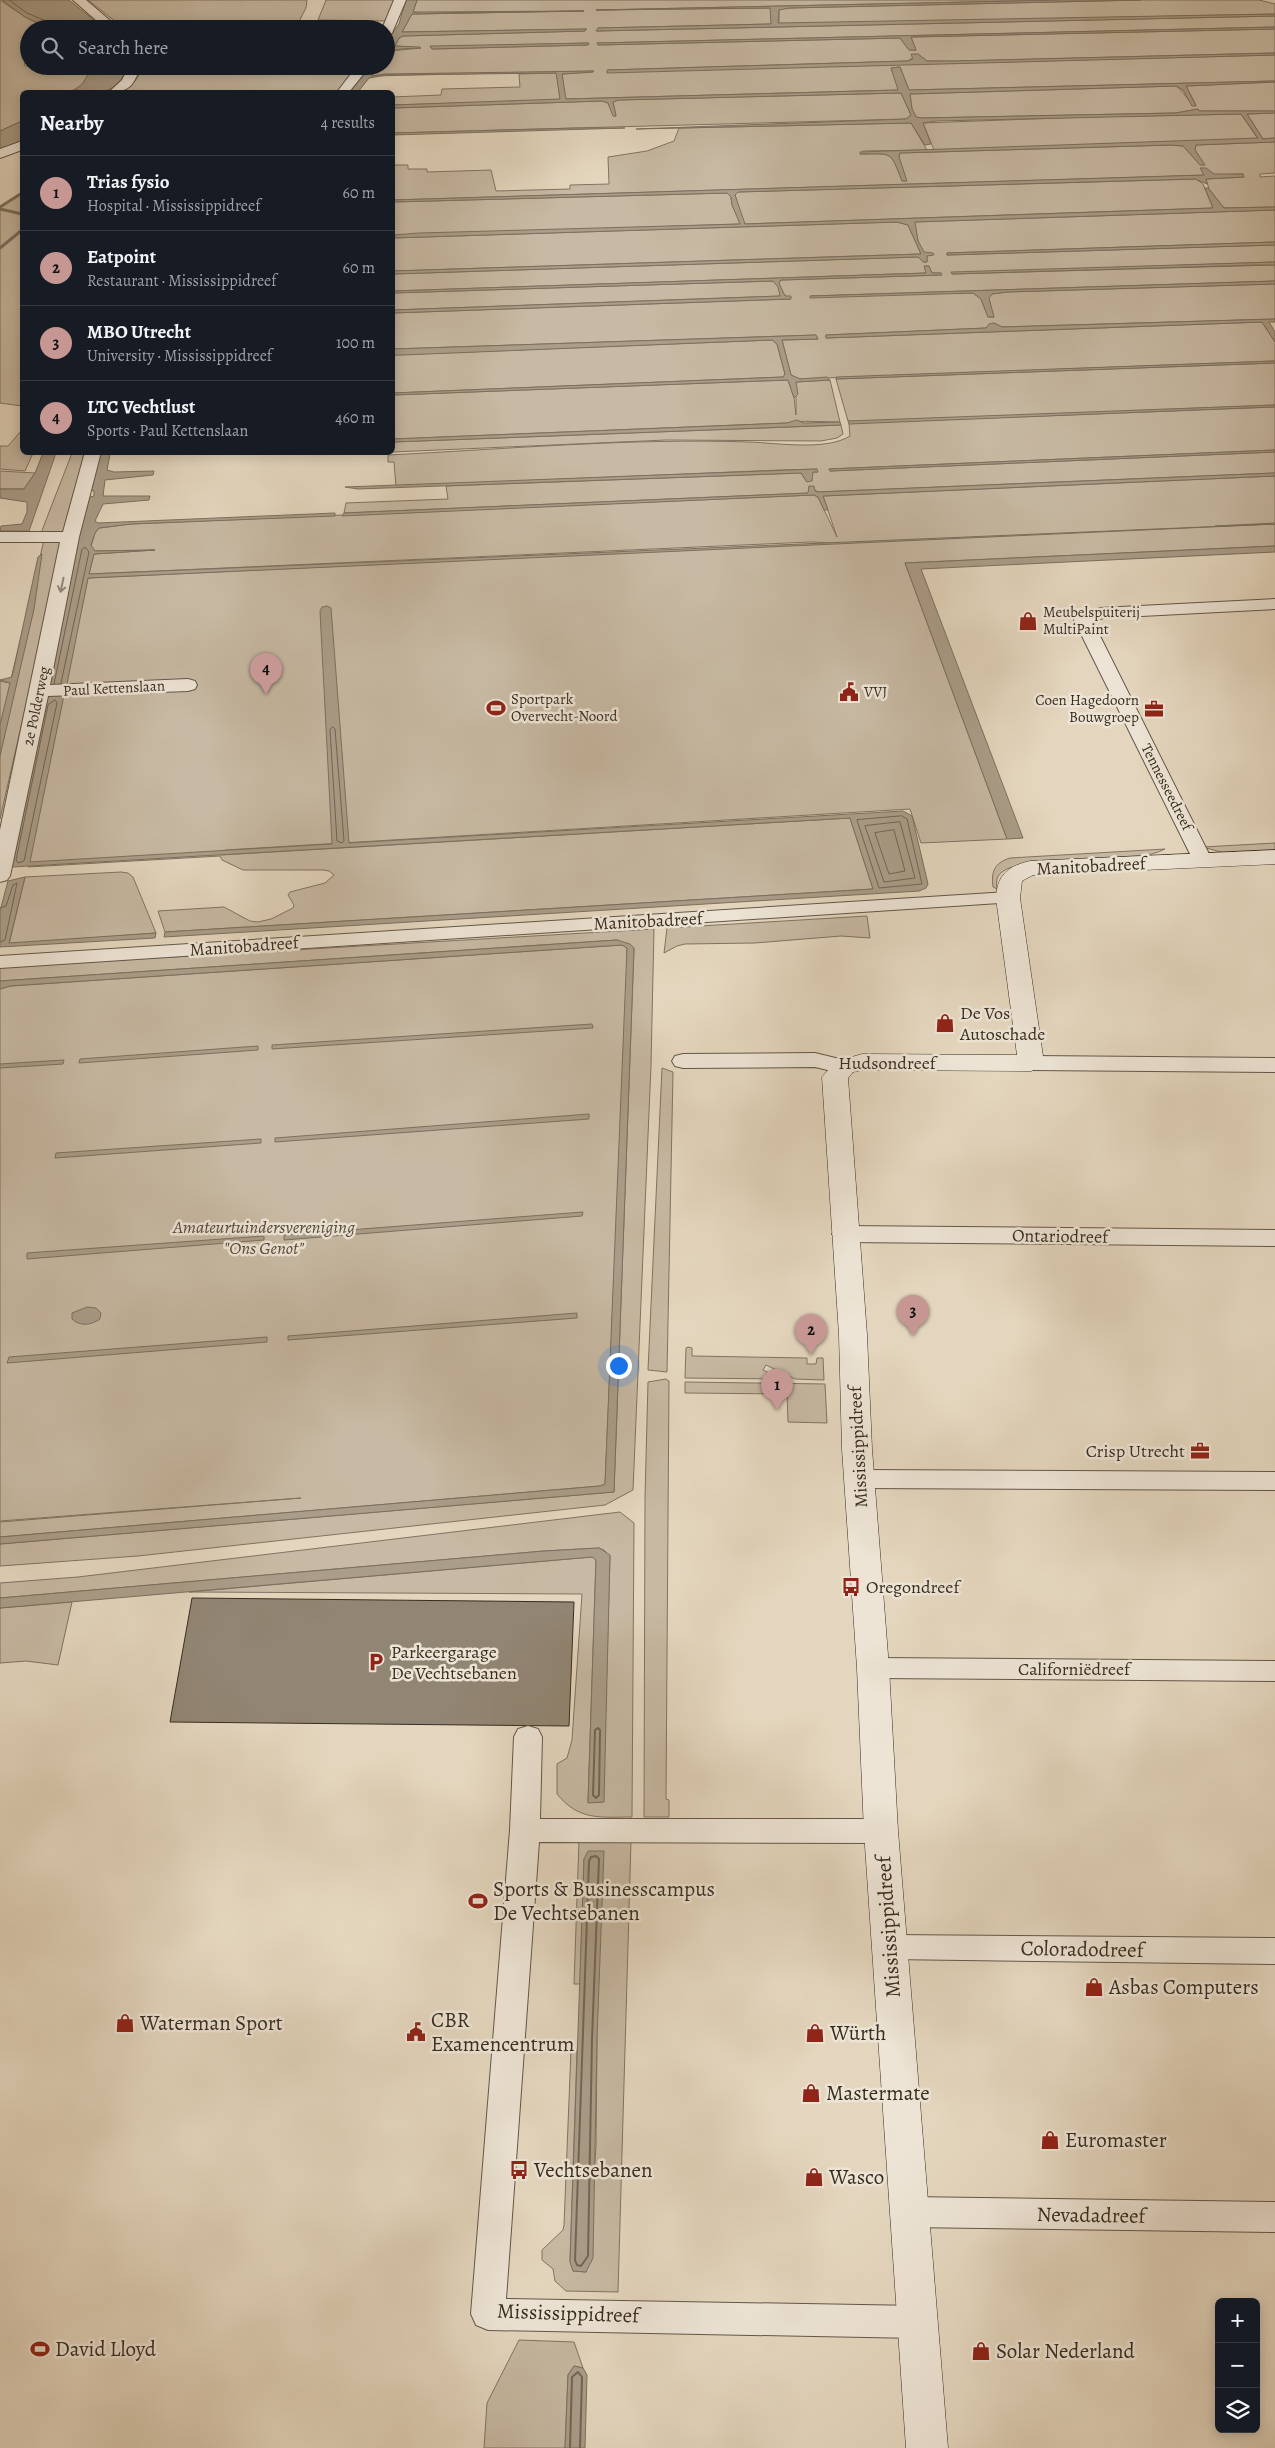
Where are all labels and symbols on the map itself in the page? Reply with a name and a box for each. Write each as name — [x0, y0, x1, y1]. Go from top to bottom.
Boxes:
one-way arrow — [57, 576, 66, 592]
place label: Meubelspuiterij MultiPaint — [1043, 602, 1140, 639]
shop icon: Meubelspuiterij MultiPaint — [1017, 610, 1039, 632]
pin: 4 — [250, 653, 282, 694]
street label: 2e Polderweg — [18, 664, 54, 748]
street label: Paul Kettenslaan — [62, 675, 166, 701]
public building icon: VVJ — [838, 681, 860, 703]
place label: VVJ — [863, 682, 887, 702]
place label: Sportpark Overvecht-Noord — [511, 689, 618, 726]
place label: Coen Hagedoorn Bouwgroep — [1035, 690, 1139, 727]
sports icon: Sportpark Overvecht-Noord — [485, 697, 507, 719]
office icon: Coen Hagedoorn Bouwgroep — [1143, 698, 1165, 720]
street label: Tennesseedreef — [1137, 740, 1198, 836]
street label: Manitobadreef — [1036, 851, 1149, 881]
street label: Manitobadreef — [593, 906, 706, 936]
street label: Manitobadreef — [189, 930, 302, 962]
place label: De Vos Autoschade — [959, 1001, 1045, 1046]
shop icon: De Vos Autoschade — [934, 1012, 956, 1034]
street label: Hudsondreef — [838, 1051, 939, 1075]
park label: Amateurtuindersvereniging "Ons Genot" — [172, 1215, 355, 1260]
street label: Ontariodreef — [1012, 1223, 1111, 1249]
pin: 3 — [897, 1295, 929, 1336]
pin: 2 — [795, 1314, 827, 1355]
your location — [606, 1353, 632, 1379]
pin: 1 — [761, 1369, 793, 1410]
street label: Mississippidreef — [843, 1383, 873, 1508]
place label: Crisp Utrecht — [1086, 1439, 1185, 1463]
office icon: Crisp Utrecht — [1189, 1440, 1211, 1462]
place label: Oregondreef — [866, 1575, 962, 1599]
bus stop icon: Oregondreef — [840, 1576, 862, 1598]
place label: Parkeergarage De Vechtsebanen — [391, 1640, 517, 1685]
parking icon: Parkeergarage De Vechtsebanen — [365, 1651, 387, 1673]
street label: Californiëdreef — [1018, 1657, 1133, 1681]
street label: Mississippidreef — [869, 1852, 907, 1999]
place label: Sports & Businesscampus De Vechtsebanen — [493, 1875, 715, 1927]
sports icon: Sports & Businesscampus De Vechtsebanen — [467, 1890, 489, 1912]
street label: Coloradodreef — [1020, 1934, 1147, 1964]
place label: Asbas Computers — [1108, 1973, 1259, 2001]
shop icon: Asbas Computers — [1083, 1976, 1105, 1998]
place label: CBR Examencentrum — [431, 2006, 574, 2058]
place label: Waterman Sport — [139, 2009, 283, 2037]
shop icon: Waterman Sport — [114, 2012, 136, 2034]
place label: Würth — [829, 2019, 886, 2047]
public building icon: CBR Examencentrum — [405, 2021, 427, 2043]
shop icon: Würth — [804, 2022, 826, 2044]
place label: Mastermate — [826, 2079, 930, 2107]
shop icon: Mastermate — [800, 2082, 822, 2104]
place label: Euromaster — [1065, 2126, 1167, 2154]
shop icon: Euromaster — [1039, 2129, 1061, 2151]
place label: Vechtsebanen — [533, 2156, 652, 2184]
bus stop icon: Vechtsebanen — [508, 2159, 530, 2181]
place label: Wasco — [828, 2163, 884, 2191]
shop icon: Wasco — [803, 2166, 825, 2188]
street label: Nevadadreef — [1036, 2200, 1149, 2230]
street label: Mississippidreef — [497, 2297, 643, 2330]
place label: David Lloyd — [55, 2335, 157, 2363]
place label: Solar Nederland — [996, 2337, 1136, 2365]
sports icon: David Lloyd — [29, 2338, 51, 2360]
shop icon: Solar Nederland — [970, 2340, 992, 2362]

